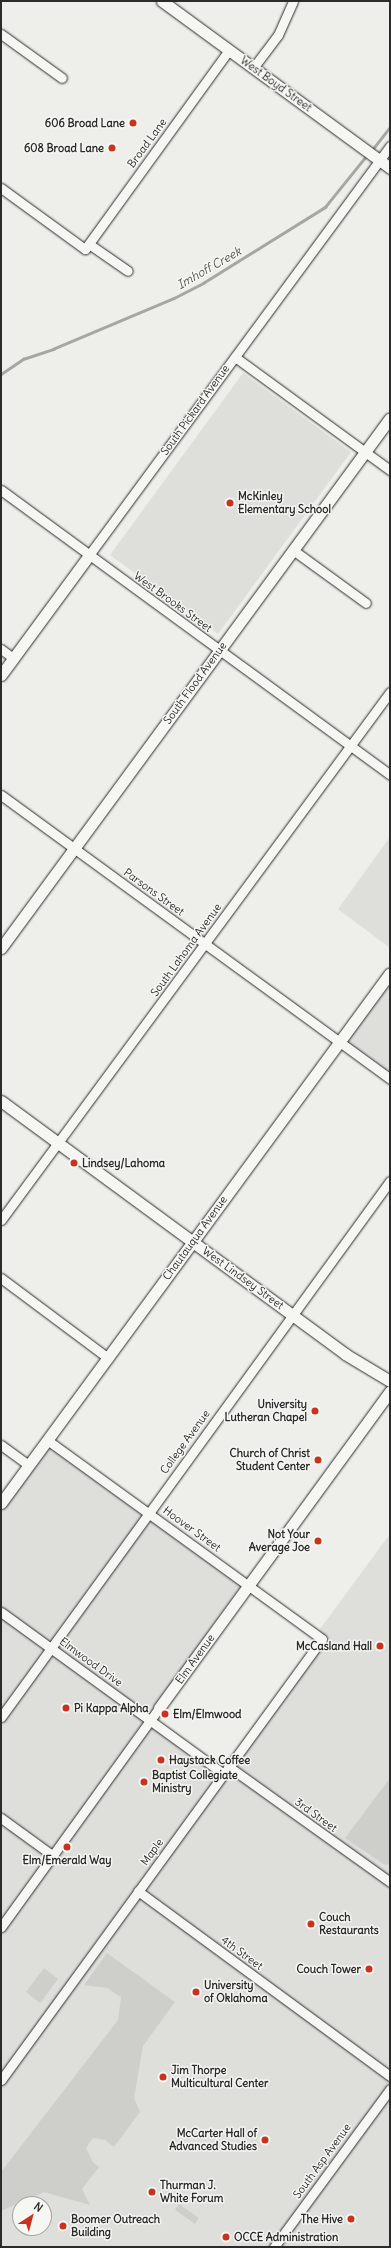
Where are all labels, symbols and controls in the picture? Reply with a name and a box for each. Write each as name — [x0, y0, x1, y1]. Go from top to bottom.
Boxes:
street label: West Boyd Street — [238, 54, 314, 114]
place label: 606 Broad Lane — [45, 116, 125, 130]
street label: Broad Lane — [125, 116, 169, 170]
marker: 606 Broad Lane — [128, 118, 138, 128]
place label: 608 Broad Lane — [24, 141, 104, 155]
marker: 608 Broad Lane — [107, 143, 117, 153]
water label: Imhoff Creek — [174, 244, 244, 292]
street label: South Pickard Avenue — [158, 362, 232, 458]
place label: McKinley Elementary School — [238, 490, 331, 516]
marker: McKinley Elementary School — [225, 498, 235, 508]
street label: West Brooks Street — [131, 569, 215, 635]
street label: South Flood Avenue — [161, 639, 229, 727]
street label: Parsons Street — [121, 866, 187, 918]
street label: South Lahoma Avenue — [148, 901, 224, 999]
place label: Lindsey/Lahoma — [82, 1156, 165, 1170]
marker: Lindsey/Lahoma — [69, 1158, 79, 1168]
street label: Chautauqua Avenue — [160, 1193, 230, 1283]
street label: West Lindsey Street — [200, 1244, 286, 1312]
place label: University Lutheran Chapel — [225, 1398, 307, 1424]
marker: University Lutheran Chapel — [310, 1406, 320, 1416]
street label: College Avenue — [157, 1407, 213, 1477]
place label: Church of Christ Student Center — [230, 1447, 310, 1473]
marker: Church of Christ Student Center — [313, 1455, 323, 1465]
street label: Hoover Street — [161, 1504, 223, 1554]
place label: Not Your Average Joe — [249, 1528, 310, 1554]
marker: Not Your Average Joe — [313, 1536, 323, 1546]
street label: Elm Avenue — [173, 1632, 217, 1686]
street label: Elmwood Drive — [57, 1635, 125, 1689]
place label: McCasland Hall — [296, 1639, 372, 1653]
marker: McCasland Hall — [375, 1641, 385, 1651]
place label: Pi Kappa Alpha — [74, 1701, 149, 1715]
marker: Pi Kappa Alpha — [61, 1703, 71, 1713]
place label: Elm/Elmwood — [173, 1707, 242, 1721]
marker: Elm/Elmwood — [160, 1709, 170, 1719]
place label: Haystack Coffee — [169, 1753, 250, 1767]
marker: Haystack Coffee — [156, 1755, 166, 1765]
place label: Baptist Collegiate Ministry — [152, 1769, 238, 1795]
marker: Baptist Collegiate Ministry — [139, 1777, 149, 1787]
street label: 3rd Street — [292, 1795, 340, 1835]
street label: Maple — [138, 1836, 166, 1868]
marker: Elm/Emerald Way — [62, 1842, 72, 1852]
place label: Elm/Emerald Way — [23, 1853, 111, 1867]
place label: Couch Restaurants — [319, 1911, 379, 1937]
marker: Couch Restaurants — [306, 1919, 316, 1929]
street label: 4th Street — [219, 1933, 265, 1973]
place label: Couch Tower — [296, 1962, 361, 1976]
marker: Couch Tower — [364, 1964, 374, 1974]
place label: University of Oklahoma — [204, 1979, 268, 2005]
marker: University of Oklahoma — [191, 1987, 201, 1997]
place label: Jim Thorpe Multicultural Center — [171, 2064, 268, 2090]
marker: Jim Thorpe Multicultural Center — [158, 2072, 168, 2082]
street label: South Asp Avenue — [290, 2121, 354, 2201]
place label: McCarter Hall of Advanced Studies — [169, 2127, 257, 2153]
marker: McCarter Hall of Advanced Studies — [260, 2135, 270, 2145]
place label: Thurman J. White Forum — [160, 2179, 223, 2205]
marker: Thurman J. White Forum — [147, 2187, 157, 2197]
north arrow — [12, 2196, 52, 2236]
text: N — [31, 2199, 46, 2215]
place label: The Hive — [301, 2212, 343, 2226]
place label: Boomer Outreach Building — [71, 2213, 160, 2239]
marker: The Hive — [346, 2214, 356, 2224]
marker: Boomer Outreach Building — [58, 2221, 68, 2231]
place label: OCCE Administration — [234, 2230, 338, 2244]
marker: OCCE Administration — [221, 2232, 231, 2242]

